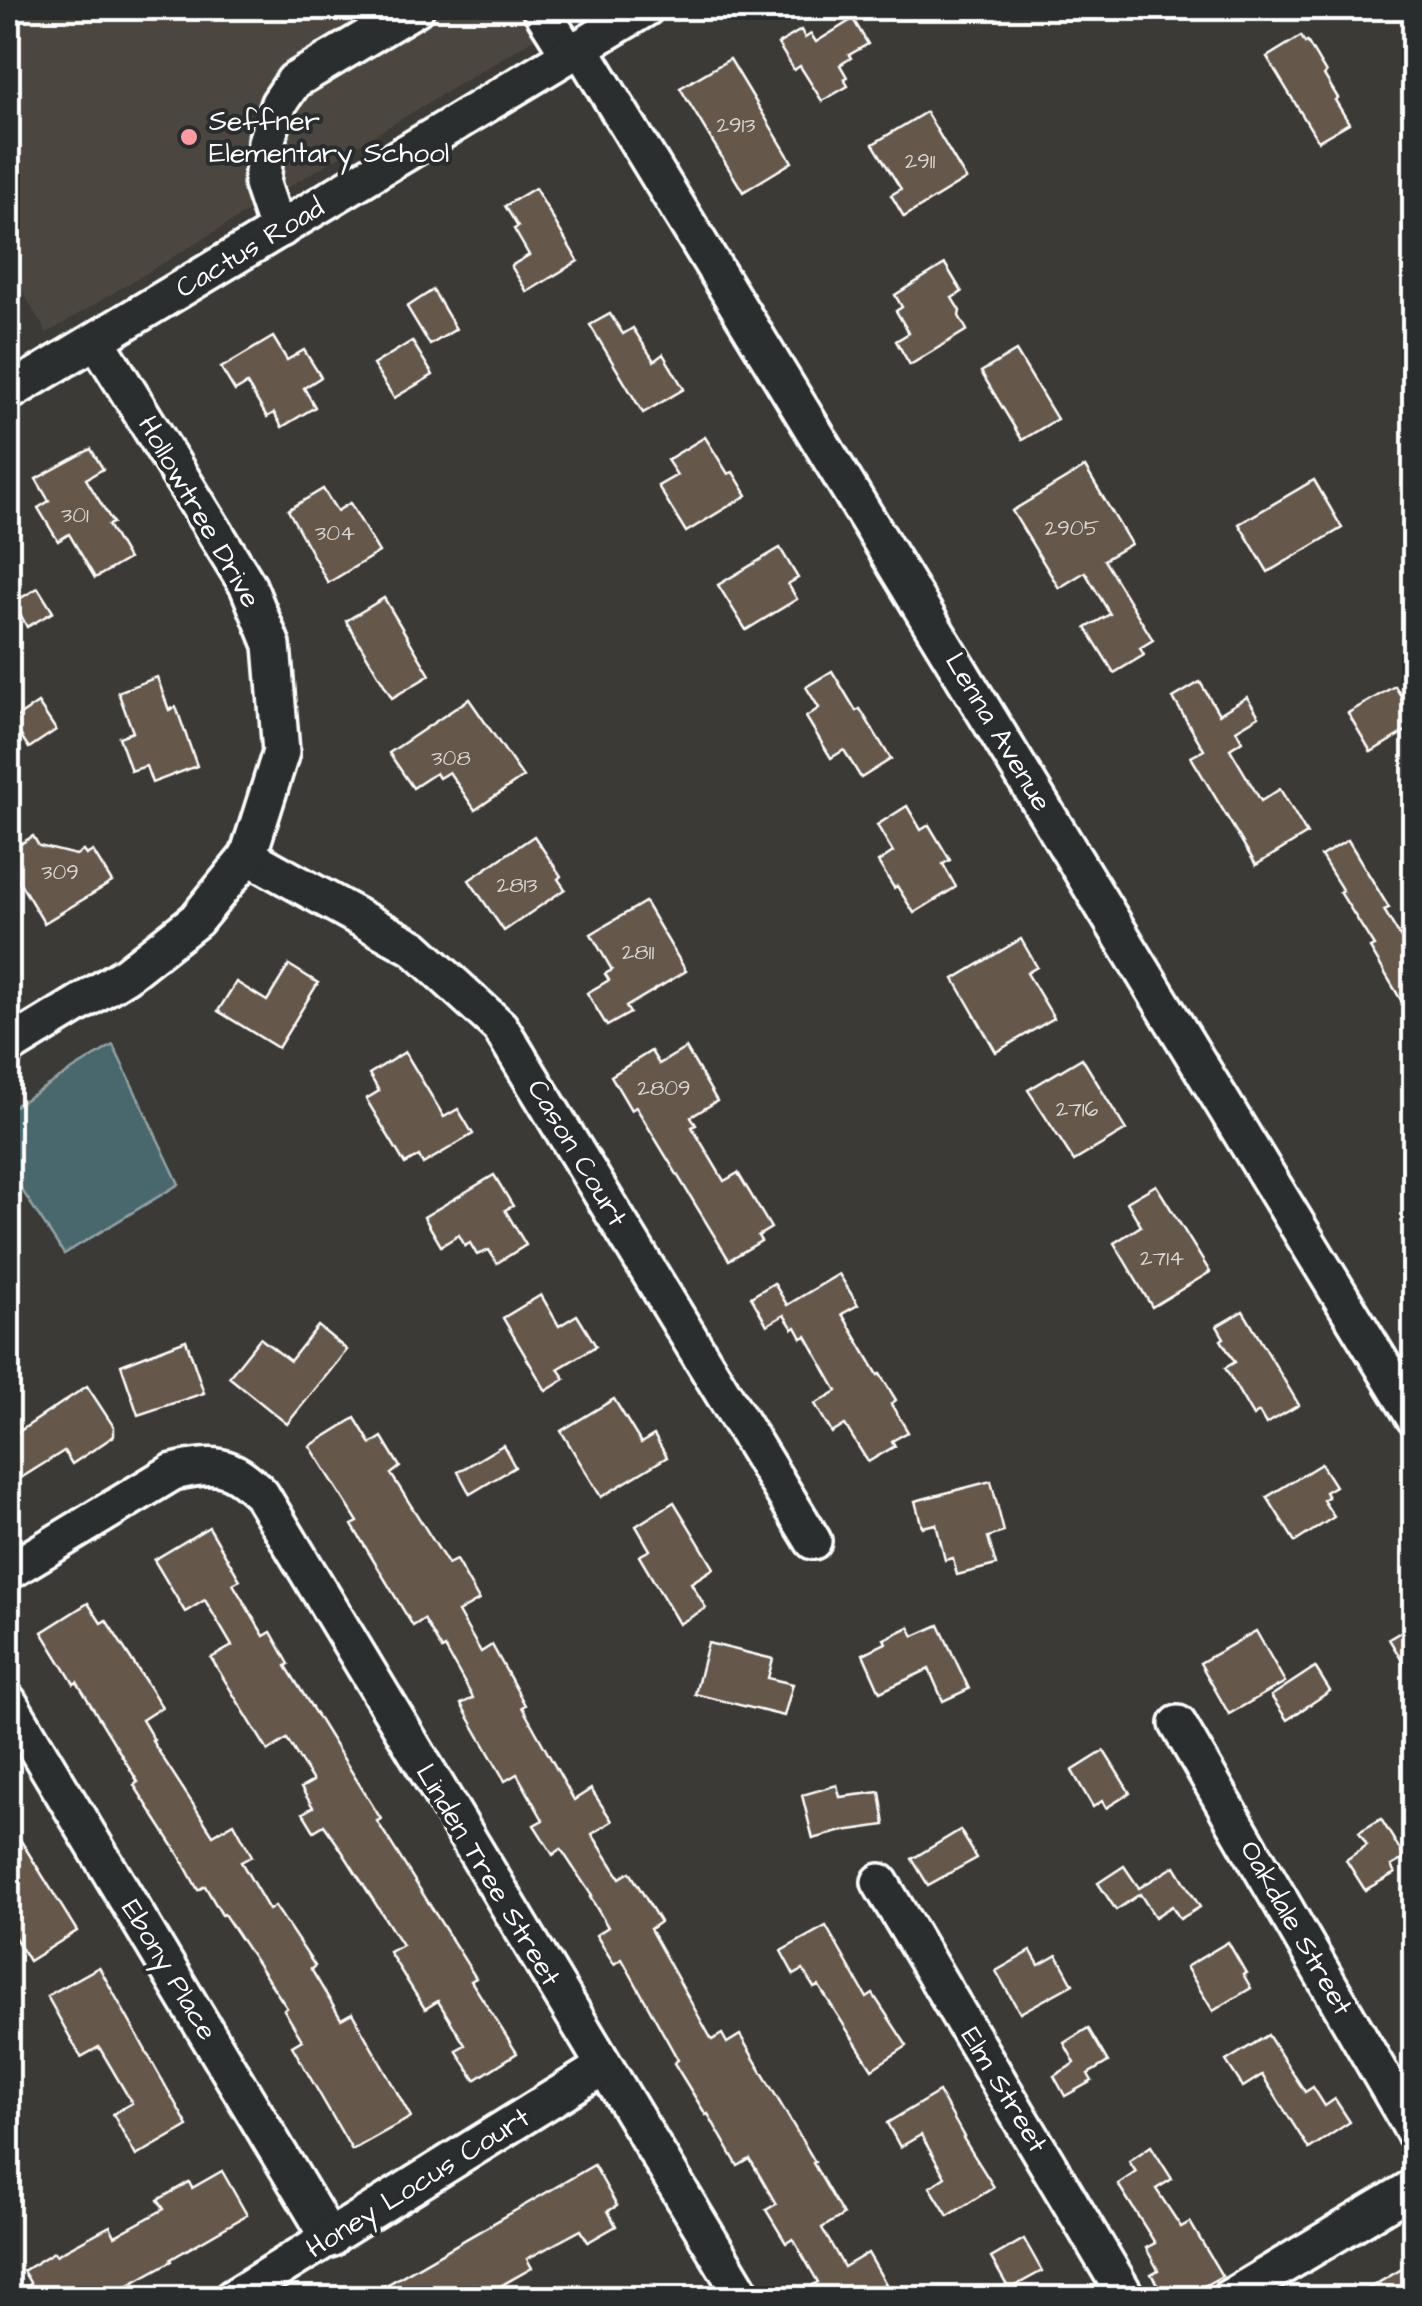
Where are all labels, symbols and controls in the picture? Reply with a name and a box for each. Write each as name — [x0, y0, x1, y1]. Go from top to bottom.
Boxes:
place label: Seffner Elementary School — [209, 102, 449, 175]
house number: 2913 — [716, 110, 756, 141]
marker: Seffner Elementary School — [178, 126, 200, 148]
house number: 2911 — [905, 146, 936, 177]
street label: Cactus Road — [168, 188, 332, 308]
street label: Hollowtree Drive — [128, 409, 270, 615]
house number: 301 — [61, 500, 89, 531]
house number: 2905 — [1045, 513, 1100, 544]
house number: 304 — [315, 518, 355, 549]
street label: Lenna Avenue — [935, 645, 1061, 819]
house number: 308 — [431, 743, 471, 774]
house number: 309 — [41, 857, 79, 888]
house number: 2813 — [497, 870, 537, 901]
house number: 2811 — [622, 937, 654, 968]
street label: Cason Court — [518, 1072, 637, 1235]
house number: 2809 — [637, 1073, 691, 1104]
house number: 2716 — [1056, 1094, 1099, 1125]
house number: 2714 — [1140, 1243, 1184, 1274]
street label: Linden Tree Street — [406, 1756, 570, 1994]
street label: Oakdale Street — [1230, 1833, 1362, 2023]
street label: Ebony Place — [110, 1892, 226, 2049]
street label: Elm Street — [951, 2020, 1057, 2161]
street label: Honey Locus Court — [299, 2098, 539, 2269]

